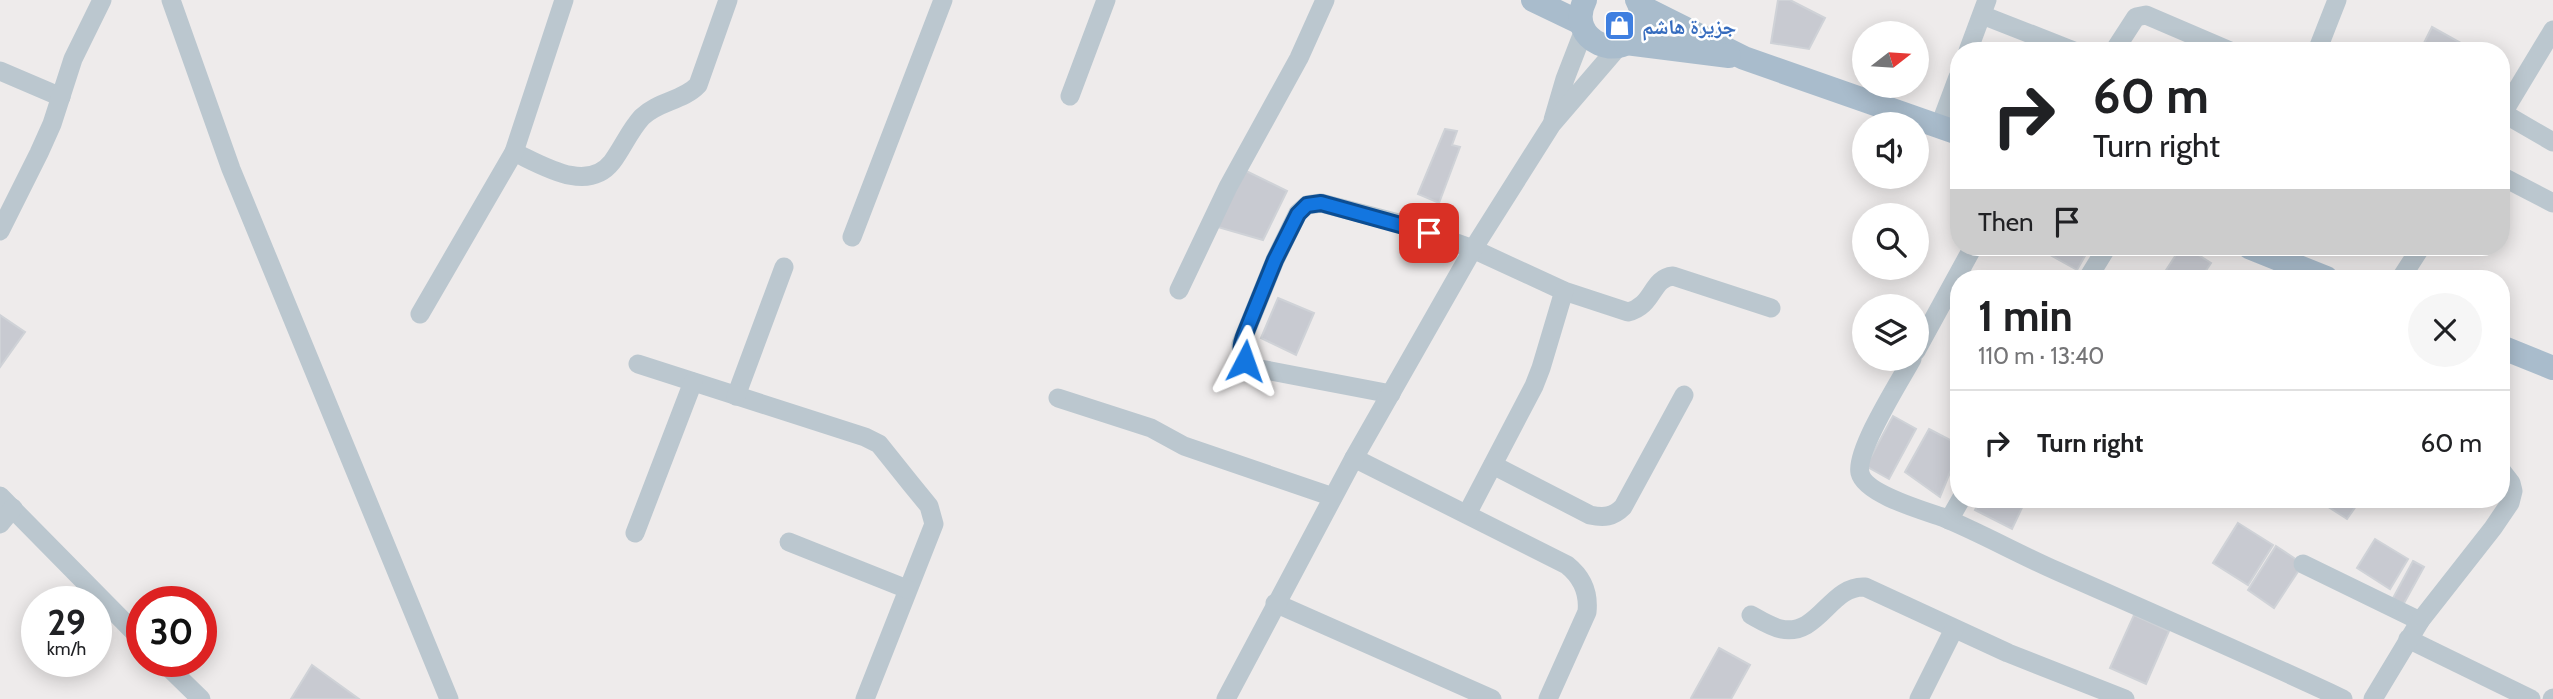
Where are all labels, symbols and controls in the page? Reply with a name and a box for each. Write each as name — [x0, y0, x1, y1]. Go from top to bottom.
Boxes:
shop icon: جزيرة هاشم — [1602, 9, 1636, 43]
place label: جزيرة هاشم — [1642, 14, 1736, 41]
north arrow — [1852, 21, 1928, 98]
map controls — [1852, 21, 1929, 371]
text: 60 m — [2093, 66, 2209, 125]
icon: right — [1978, 70, 2069, 161]
button: sound — [1852, 112, 1929, 189]
text: Turn right — [2093, 126, 2220, 165]
pin — [1399, 203, 1459, 263]
button: search — [1852, 203, 1929, 280]
icon: arrive — [2048, 203, 2086, 241]
text: Then — [1978, 206, 2034, 238]
icon: arrive — [1410, 214, 1448, 252]
text: 1 min — [1978, 290, 2073, 342]
button: close — [2408, 293, 2482, 367]
button: layers — [1852, 294, 1929, 371]
position arrow — [1208, 324, 1282, 398]
text: 110 m · 13:40 — [1978, 342, 2104, 370]
icon: right — [1978, 424, 2016, 462]
text: Turn right — [2037, 427, 2143, 459]
text: 60 m — [2420, 427, 2482, 459]
speed limit sign: 30 — [126, 586, 217, 677]
text: 29 — [47, 601, 86, 644]
text: km/h — [47, 638, 86, 660]

